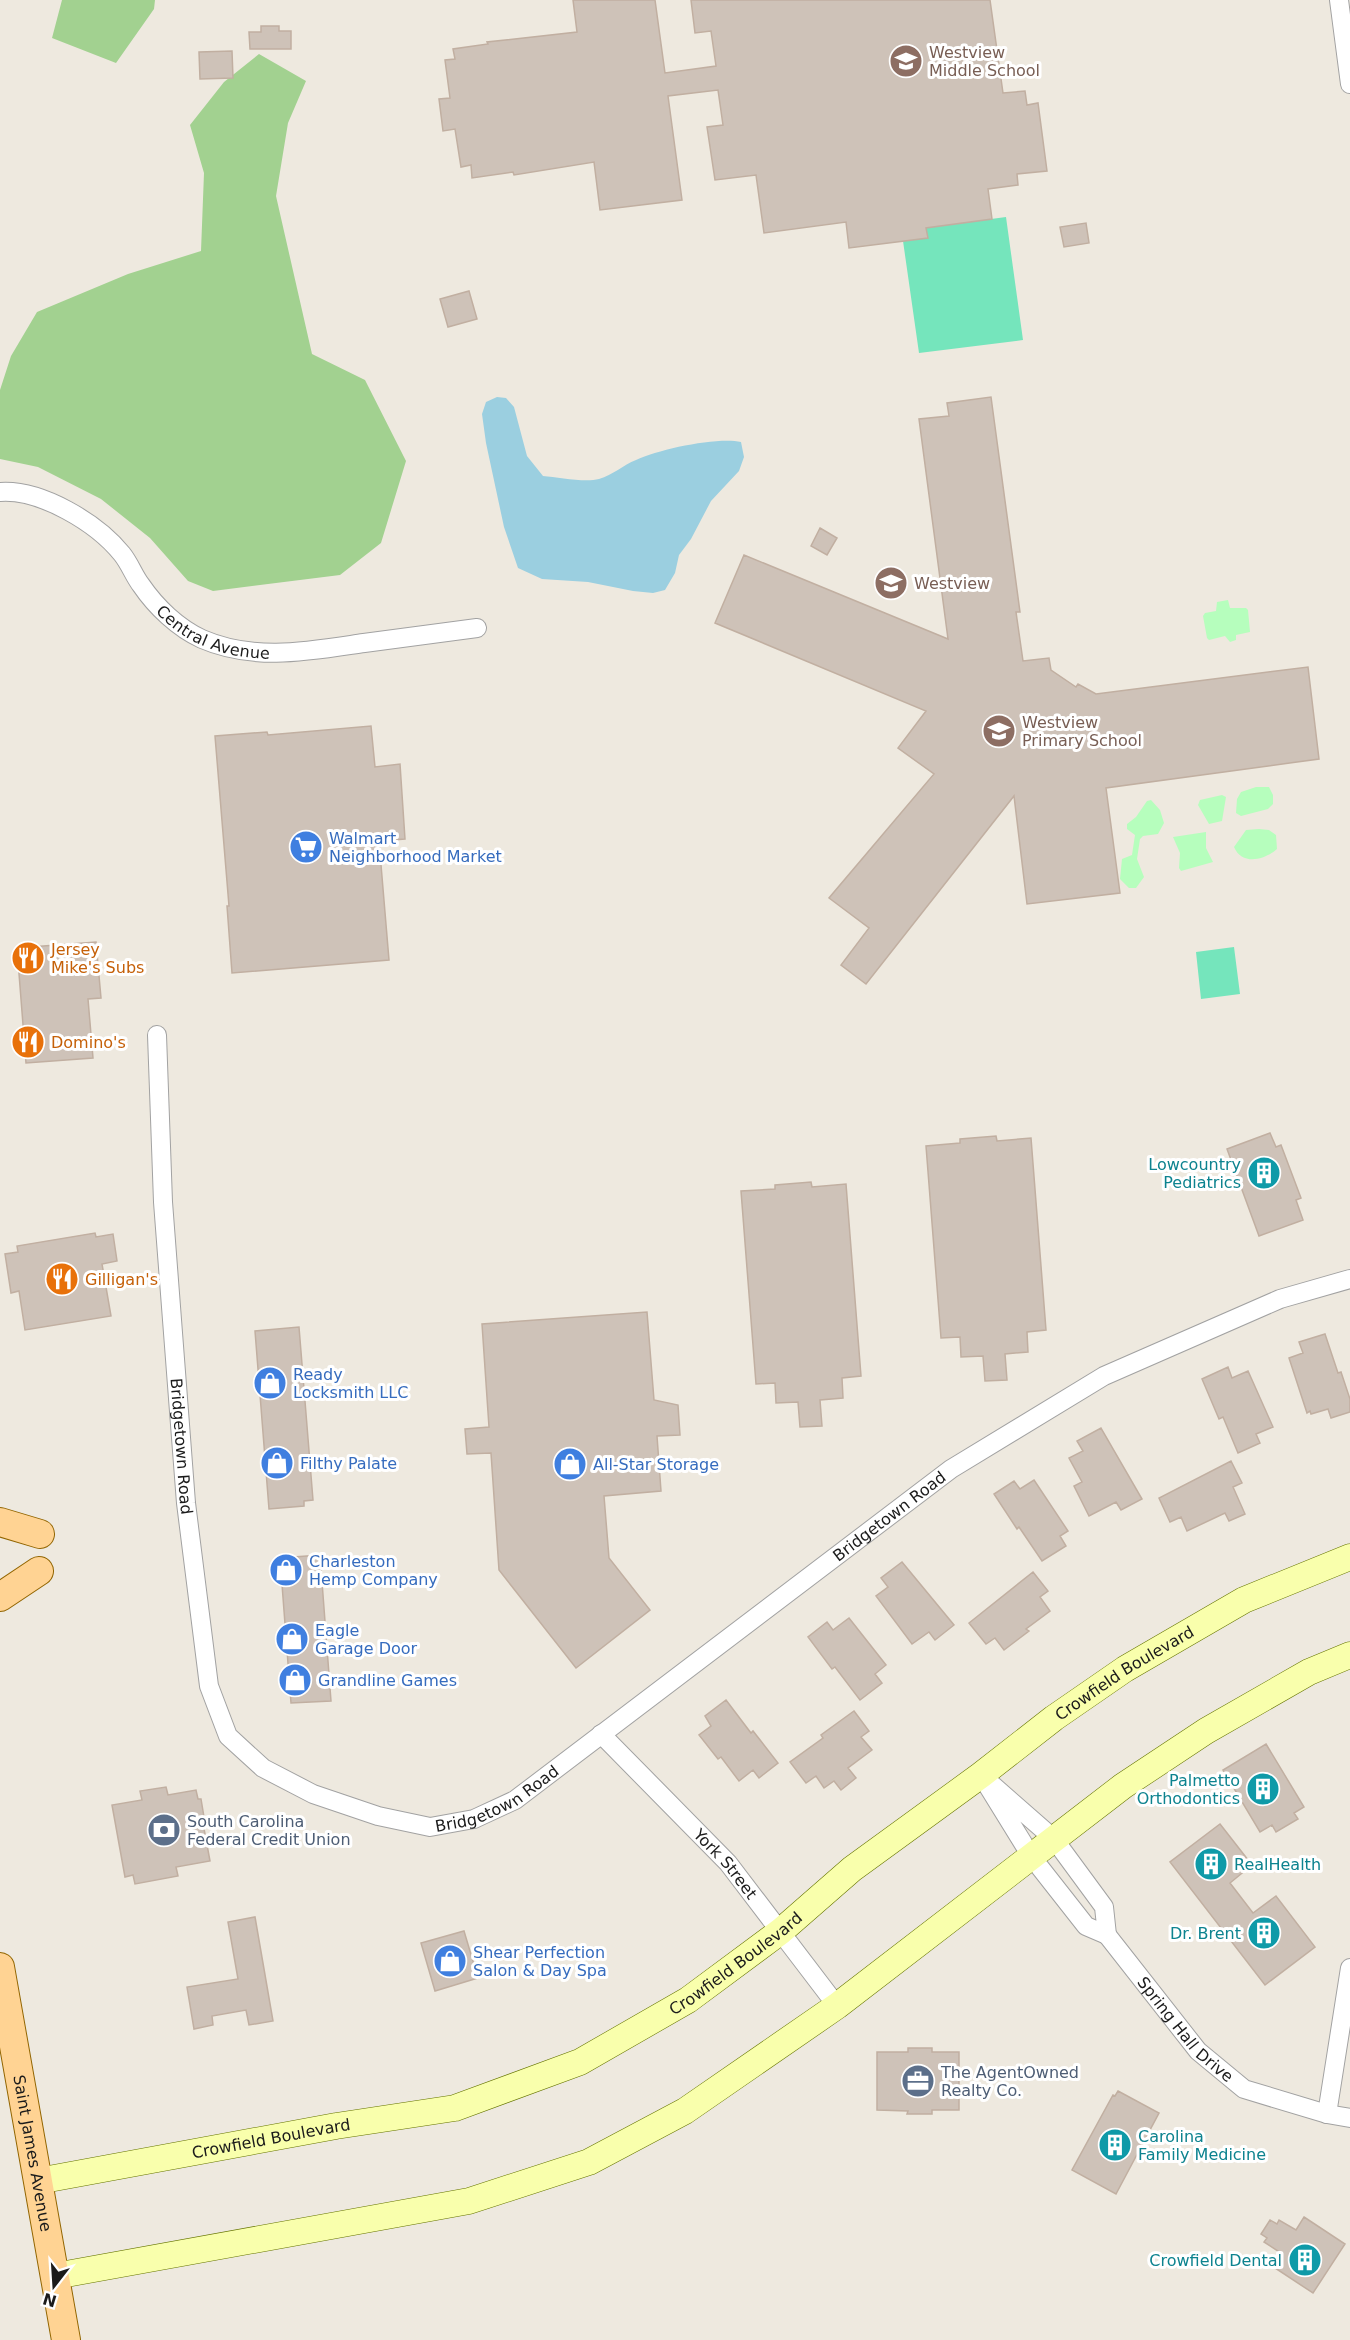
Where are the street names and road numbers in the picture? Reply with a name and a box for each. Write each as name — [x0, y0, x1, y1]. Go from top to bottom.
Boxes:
street label: Central Avenue — [152, 601, 270, 663]
street label: Bridgetown Road — [166, 1377, 196, 1516]
street label: Bridgetown Road — [829, 1468, 950, 1565]
street label: Crowfield Boulevard — [1051, 1622, 1197, 1724]
street label: Bridgetown Road — [433, 1761, 562, 1836]
street label: York Street — [689, 1824, 761, 1903]
street label: Crowfield Boulevard — [666, 1908, 806, 2019]
street label: Spring Hall Drive — [1133, 1973, 1237, 2086]
street label: Saint James Avenue — [9, 2073, 56, 2233]
street label: Crowfield Boulevard — [190, 2115, 352, 2162]

